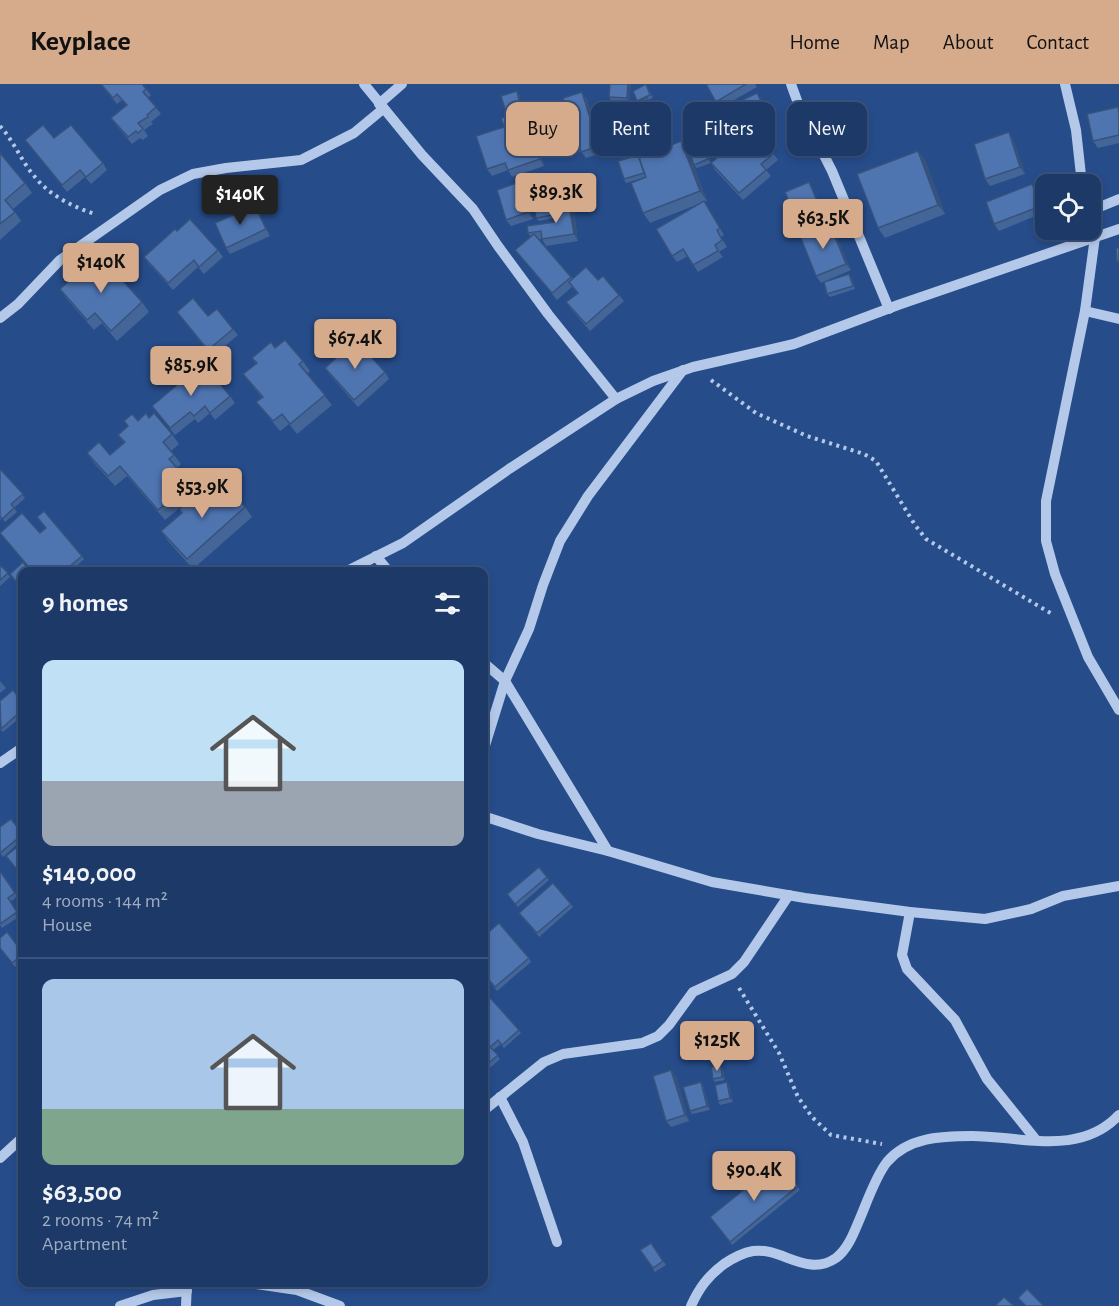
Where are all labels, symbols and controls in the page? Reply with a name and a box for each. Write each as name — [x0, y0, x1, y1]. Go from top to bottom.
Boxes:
text: Keyplace — [30, 28, 131, 56]
text: Home — [789, 32, 840, 53]
text: Map — [873, 32, 910, 53]
text: About — [943, 32, 993, 53]
text: Contact — [1026, 32, 1089, 53]
chip: Buy — [506, 102, 579, 156]
chip: Rent — [591, 102, 671, 156]
chip: Filters — [683, 102, 775, 156]
chip: New — [787, 102, 867, 156]
pin: $89.3K — [507, 173, 605, 224]
map controls — [1035, 174, 1101, 240]
button: locate — [1035, 174, 1101, 240]
pin: $140K — [198, 175, 282, 226]
text: $89.3K — [529, 182, 583, 202]
text: $140K — [216, 184, 264, 204]
pin: $63.5K — [774, 199, 872, 250]
text: $63.5K — [797, 208, 849, 228]
pin: $140K — [59, 243, 143, 294]
text: $140K — [77, 252, 125, 272]
pin: $67.4K — [306, 319, 404, 370]
text: $67.4K — [328, 328, 382, 348]
pin: $85.9K — [142, 346, 240, 397]
text: $85.9K — [164, 355, 218, 375]
pin: $53.9K — [153, 468, 251, 519]
text: $53.9K — [176, 477, 228, 497]
icon: filters — [431, 587, 464, 620]
text: 9 homes — [42, 590, 128, 616]
icon: home — [199, 699, 307, 807]
text: $140,000 — [42, 860, 136, 886]
text: 4 rooms · 144 m² — [42, 891, 168, 911]
text: House — [42, 915, 92, 935]
icon: home — [199, 1018, 307, 1126]
pin: $125K — [675, 1021, 759, 1072]
text: $125K — [694, 1030, 740, 1050]
pin: $90.4K — [705, 1151, 803, 1202]
text: $90.4K — [726, 1160, 782, 1180]
text: $63,500 — [42, 1179, 122, 1205]
text: 2 rooms · 74 m² — [42, 1210, 159, 1230]
text: Apartment — [42, 1234, 127, 1254]

